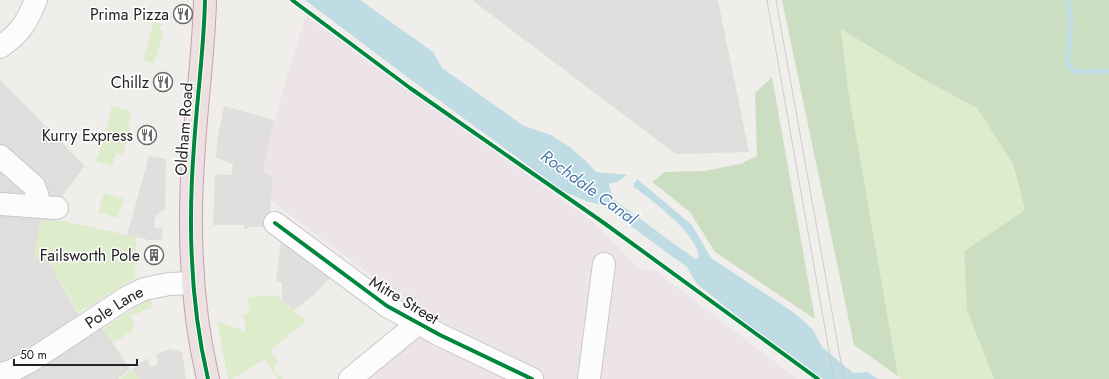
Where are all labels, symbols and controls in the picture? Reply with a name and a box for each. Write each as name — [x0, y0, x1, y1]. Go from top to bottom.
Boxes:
place label: Prima Pizza — [90, 3, 169, 26]
restaurant icon: Prima Pizza — [172, 3, 194, 25]
place label: Chillz — [111, 71, 150, 94]
restaurant icon: Chillz — [152, 71, 174, 93]
street label: Oldham Road — [169, 82, 199, 176]
place label: Kurry Express — [42, 124, 133, 147]
restaurant icon: Kurry Express — [136, 124, 158, 146]
water label: Rochdale Canal — [536, 144, 643, 231]
place label: Failsworth Pole — [40, 244, 140, 267]
building icon: Failsworth Pole — [143, 244, 165, 266]
street label: Mitre Street — [365, 270, 443, 330]
street label: Pole Lane — [80, 280, 147, 334]
scale bar — [14, 341, 137, 367]
text: 50 m — [20, 346, 47, 364]

